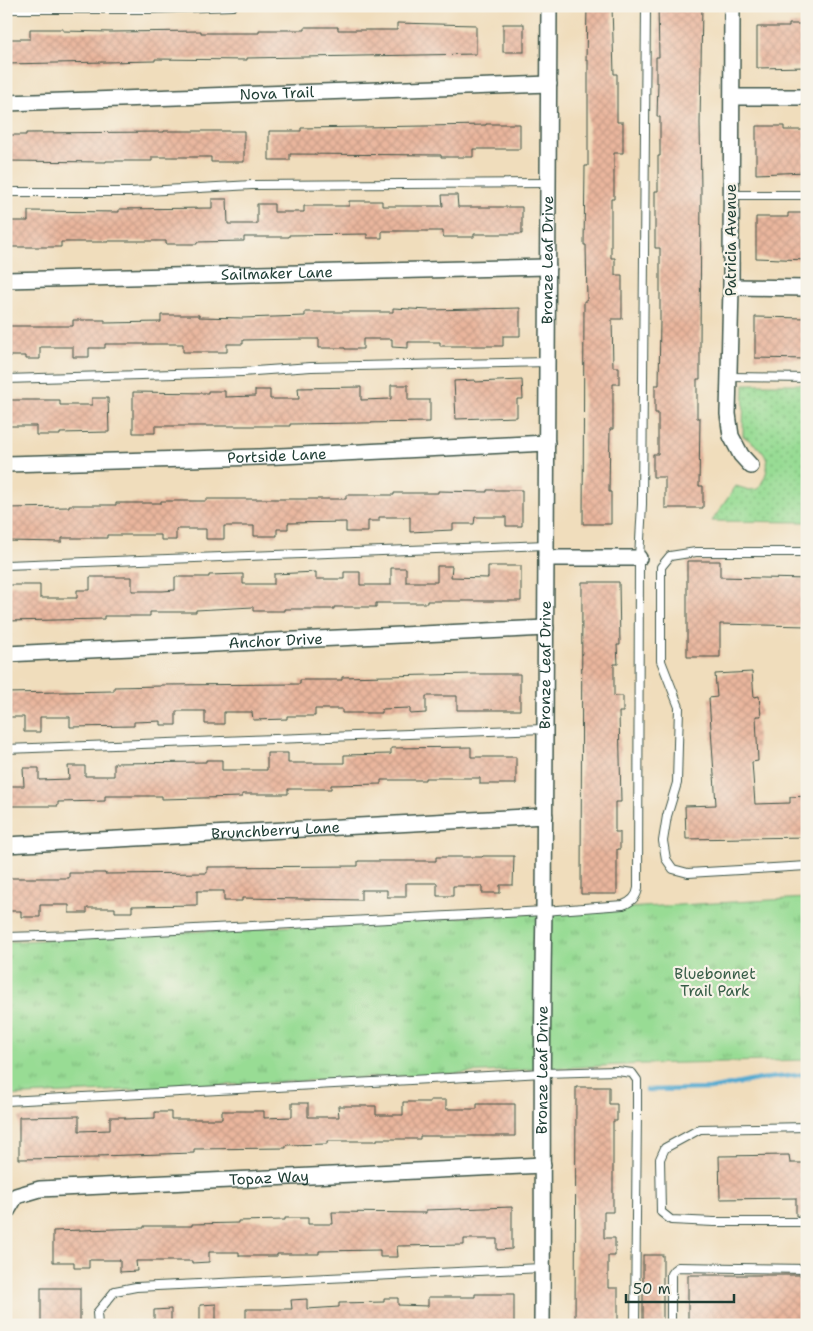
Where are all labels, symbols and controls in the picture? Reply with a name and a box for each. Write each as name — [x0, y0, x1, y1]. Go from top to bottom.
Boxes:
street label: Nova Trail — [239, 82, 315, 105]
street label: Patricia Avenue — [721, 184, 741, 296]
street label: Bronze Leaf Drive — [537, 196, 558, 324]
street label: Sailmaker Lane — [221, 262, 333, 285]
street label: Portside Lane — [227, 444, 327, 468]
street label: Bronze Leaf Drive — [535, 601, 556, 729]
street label: Anchor Drive — [228, 629, 323, 653]
street label: Brunchberry Lane — [211, 817, 340, 844]
park label: Bluebonnet Trail Park — [674, 964, 756, 1001]
street label: Bronze Leaf Drive — [532, 1006, 553, 1134]
street label: Topaz Way — [229, 1166, 309, 1190]
scale bar — [626, 1271, 733, 1303]
text: 50 m — [633, 1279, 671, 1299]

